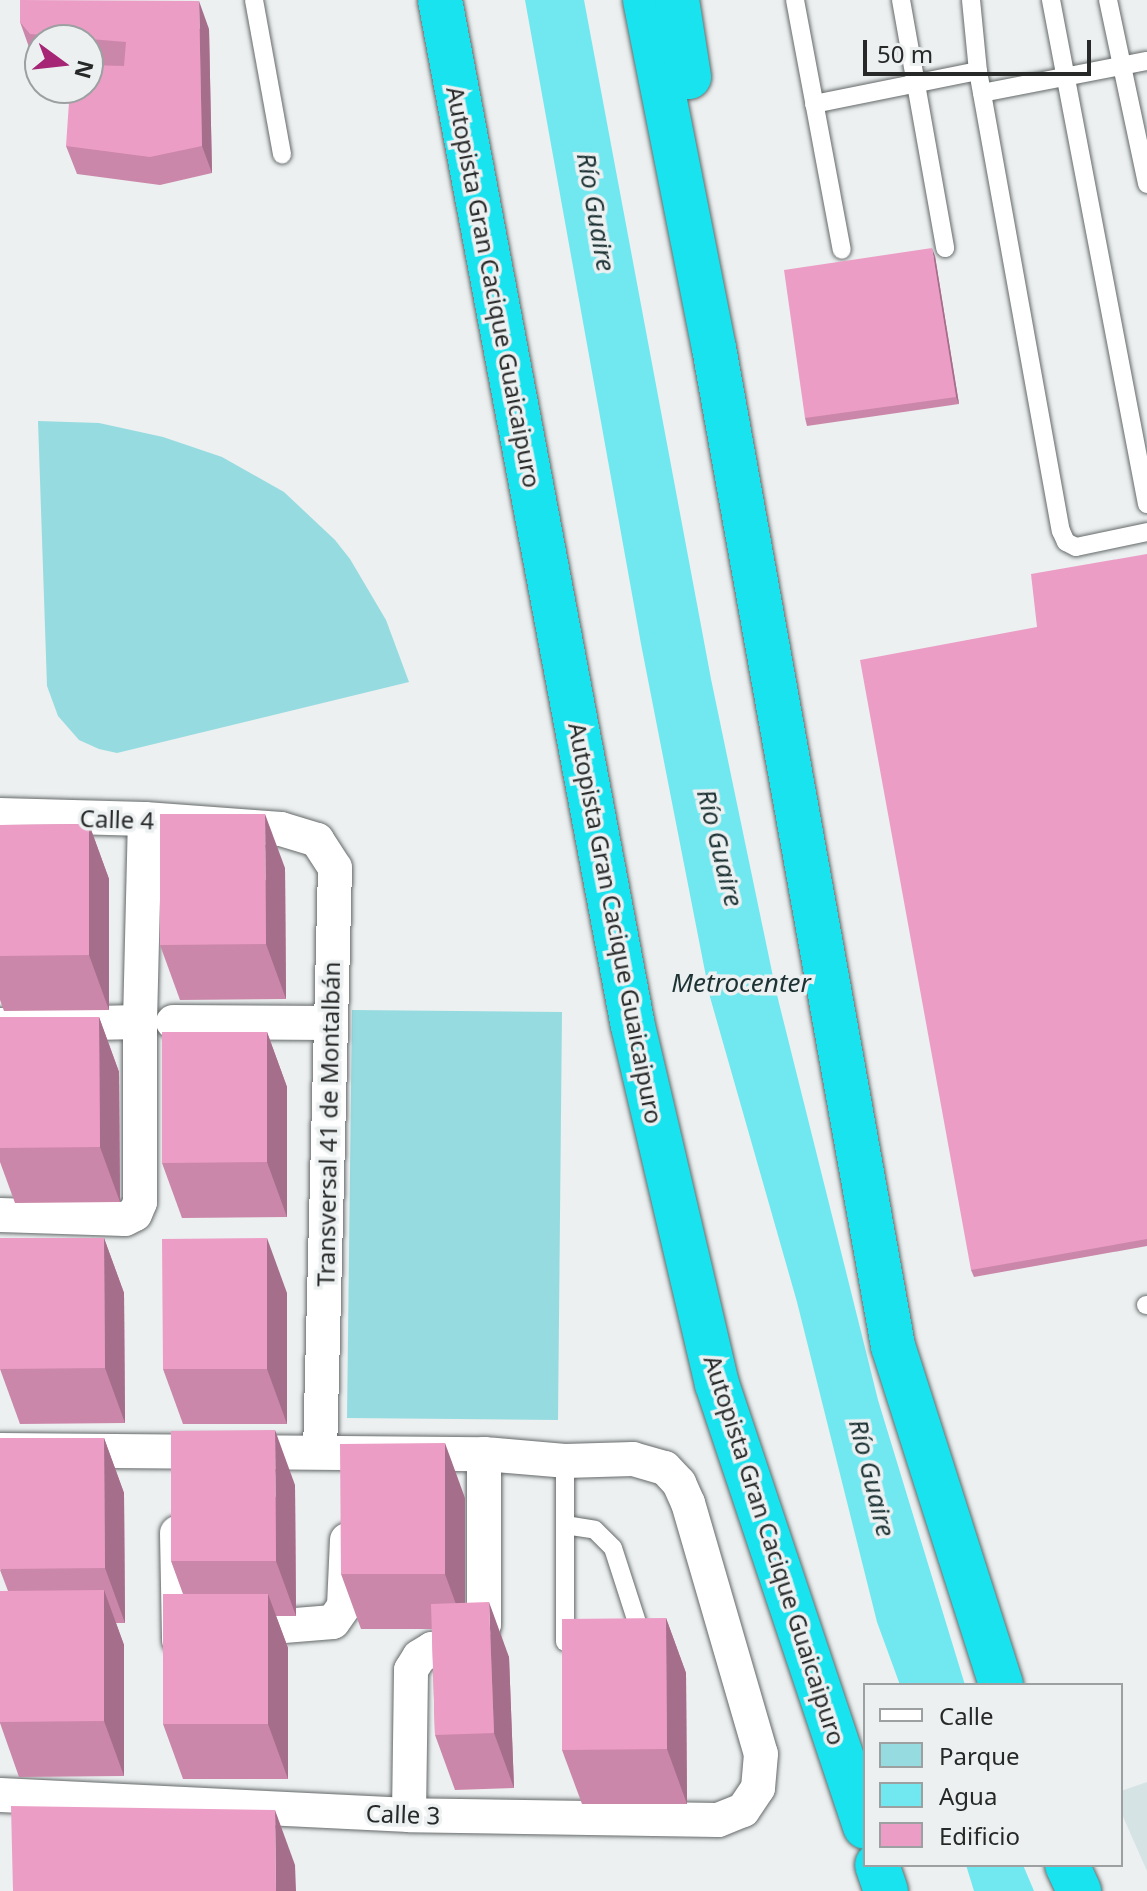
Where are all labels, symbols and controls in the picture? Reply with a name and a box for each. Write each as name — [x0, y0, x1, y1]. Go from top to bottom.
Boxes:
north arrow — [24, 24, 104, 104]
scale bar — [867, 24, 1095, 74]
text: 50 m — [877, 37, 933, 70]
text: N — [68, 57, 102, 82]
street label: Autopista Gran Cacique Guaicaipuro — [441, 84, 547, 490]
water label: Río Guaire — [570, 150, 622, 274]
street label: Autopista Gran Cacique Guaicaipuro — [563, 720, 669, 1126]
water label: Río Guaire — [690, 786, 750, 910]
street label: Calle 4 — [79, 803, 155, 835]
street label: Transversal 41 de Montalbán — [311, 961, 345, 1287]
water label: Metrocenter — [671, 967, 811, 999]
street label: Autopista Gran Cacique Guaicaipuro — [698, 1352, 852, 1748]
water label: Río Guaire — [842, 1416, 902, 1540]
legend — [863, 1683, 1123, 1867]
text: Calle — [939, 1699, 994, 1732]
text: Parque — [939, 1739, 1020, 1772]
text: Agua — [939, 1779, 997, 1812]
street label: Calle 3 — [365, 1798, 441, 1830]
text: Edificio — [939, 1819, 1020, 1852]

